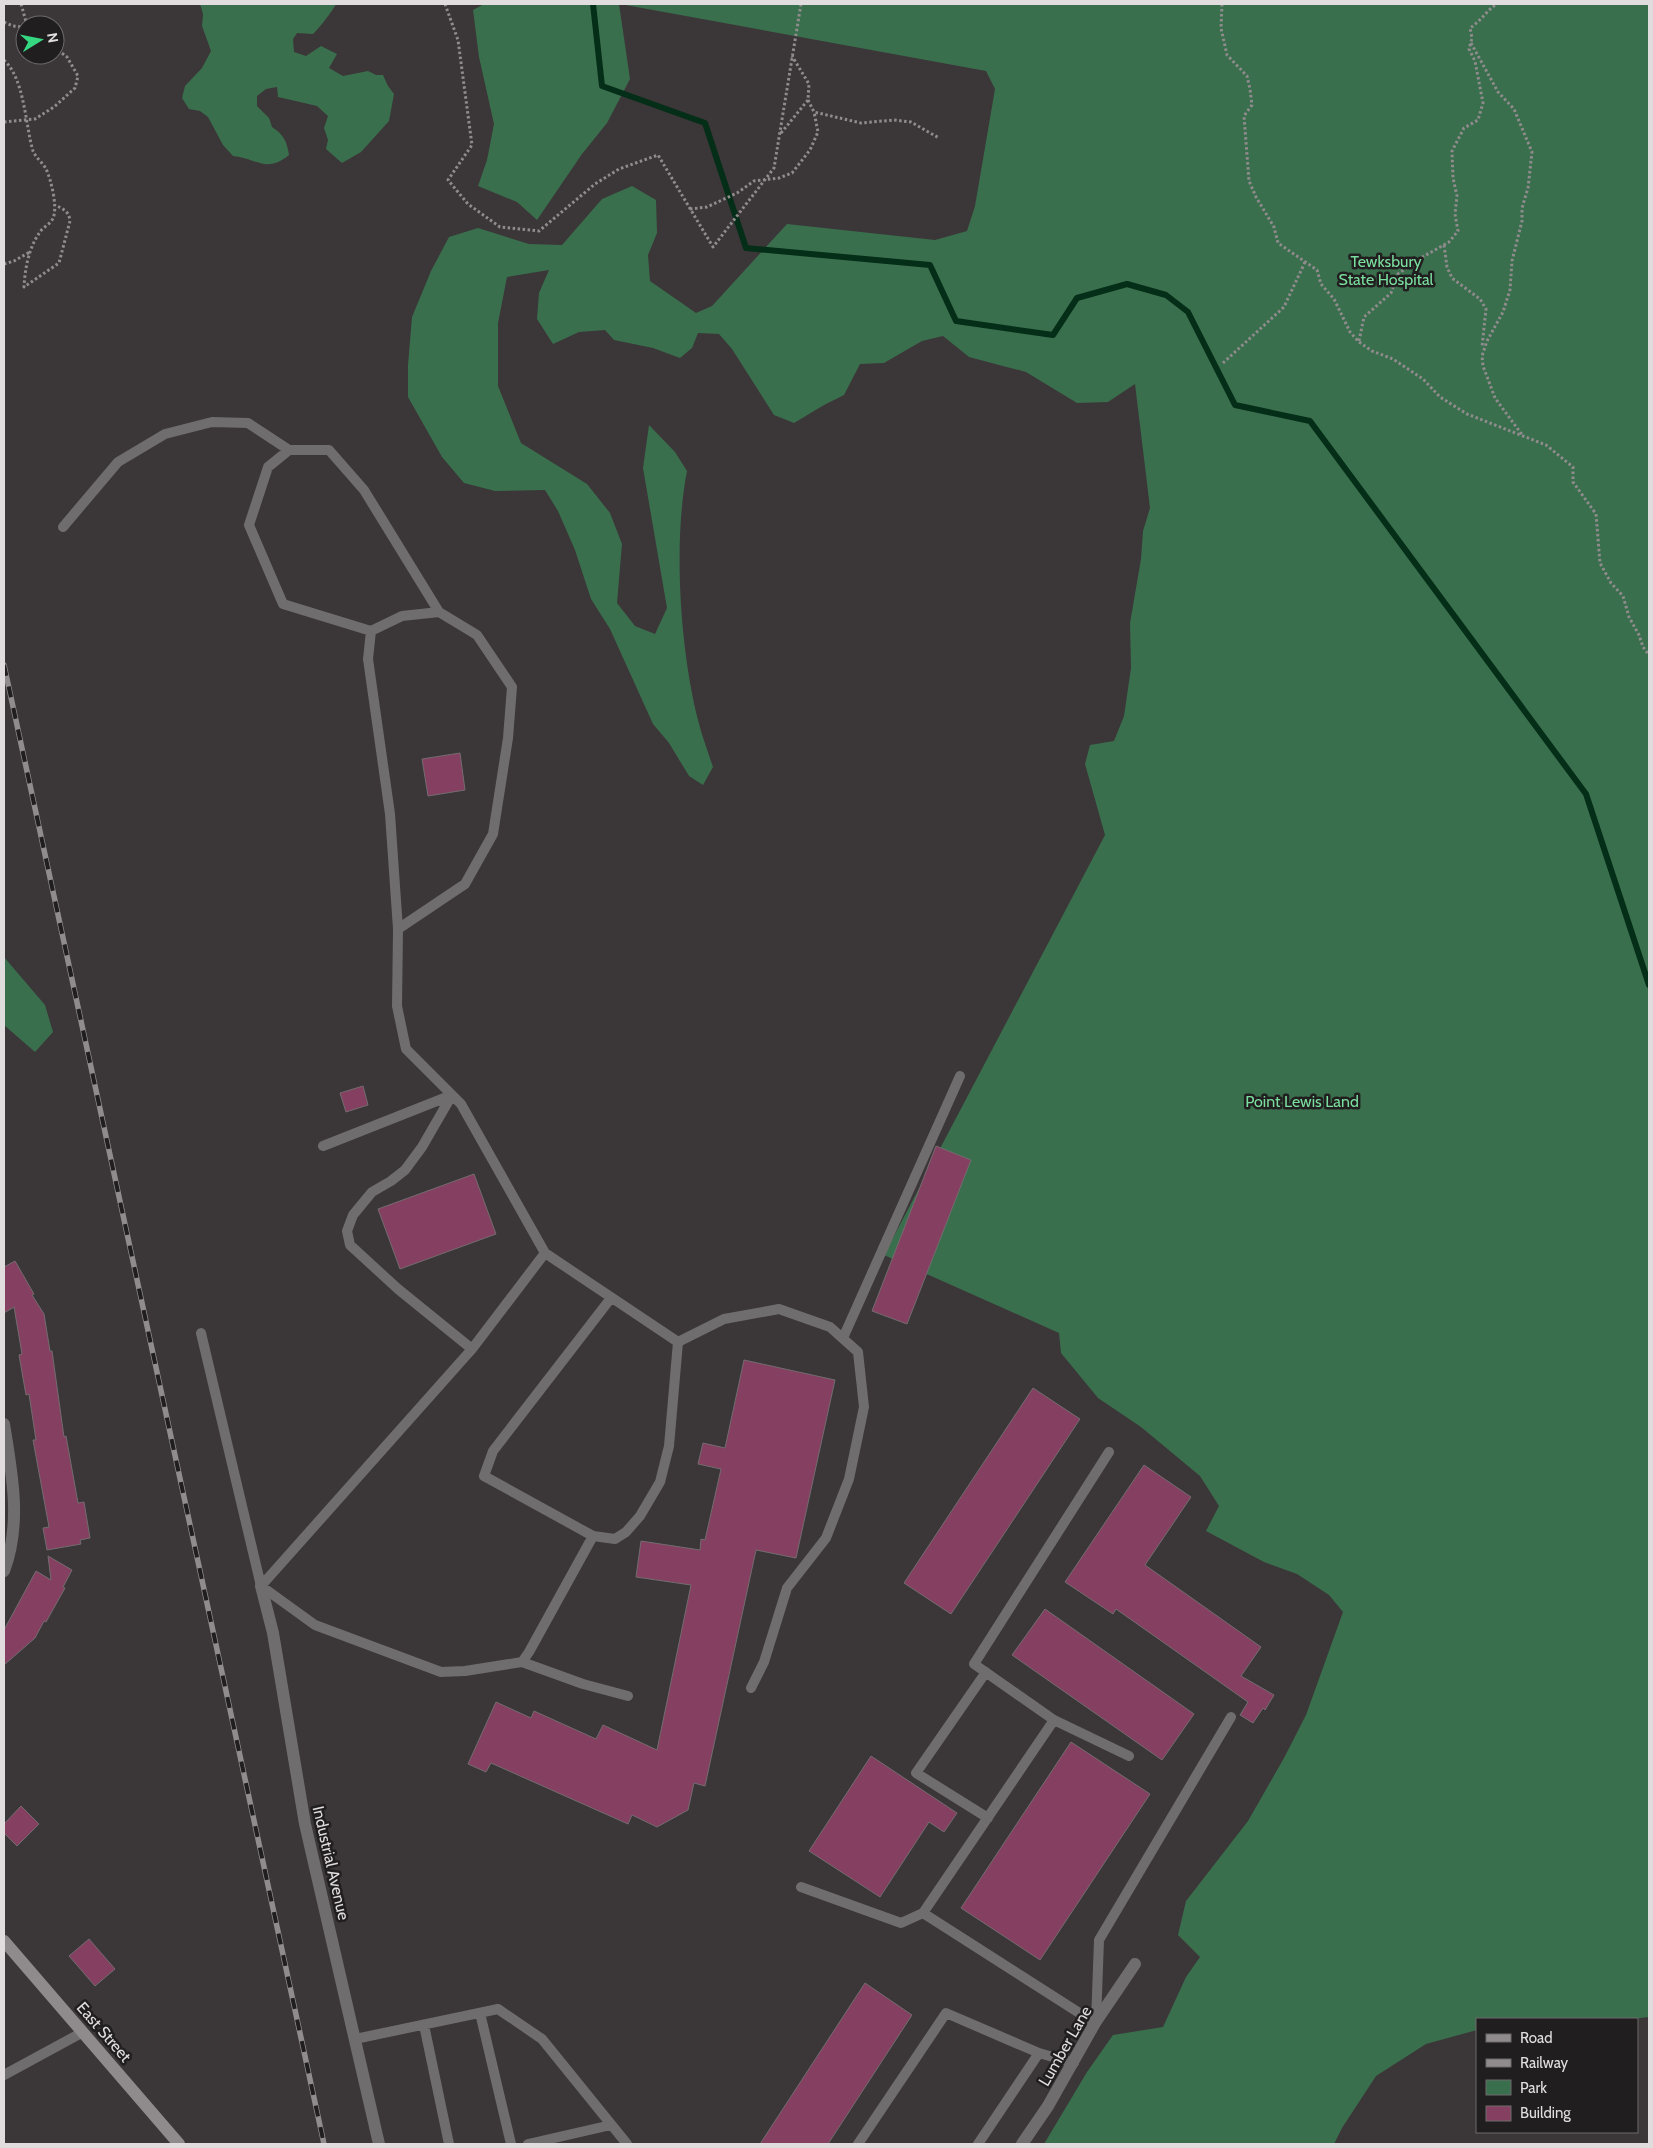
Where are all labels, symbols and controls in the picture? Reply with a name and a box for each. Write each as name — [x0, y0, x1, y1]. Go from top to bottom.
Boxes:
north arrow — [15, 15, 65, 65]
text: N — [43, 31, 63, 44]
park label: Tewksbury State Hospital — [1339, 252, 1434, 289]
park label: Point Lewis Land — [1245, 1092, 1359, 1111]
street label: Industrial Avenue — [309, 1804, 353, 1922]
street label: East Street — [73, 1998, 136, 2066]
street label: Lumber Lane — [1035, 2003, 1095, 2089]
legend — [1476, 2018, 1638, 2133]
text: Road — [1520, 2029, 1553, 2047]
text: Railway — [1520, 2054, 1569, 2072]
text: Park — [1520, 2079, 1547, 2097]
text: Building — [1520, 2104, 1571, 2122]

